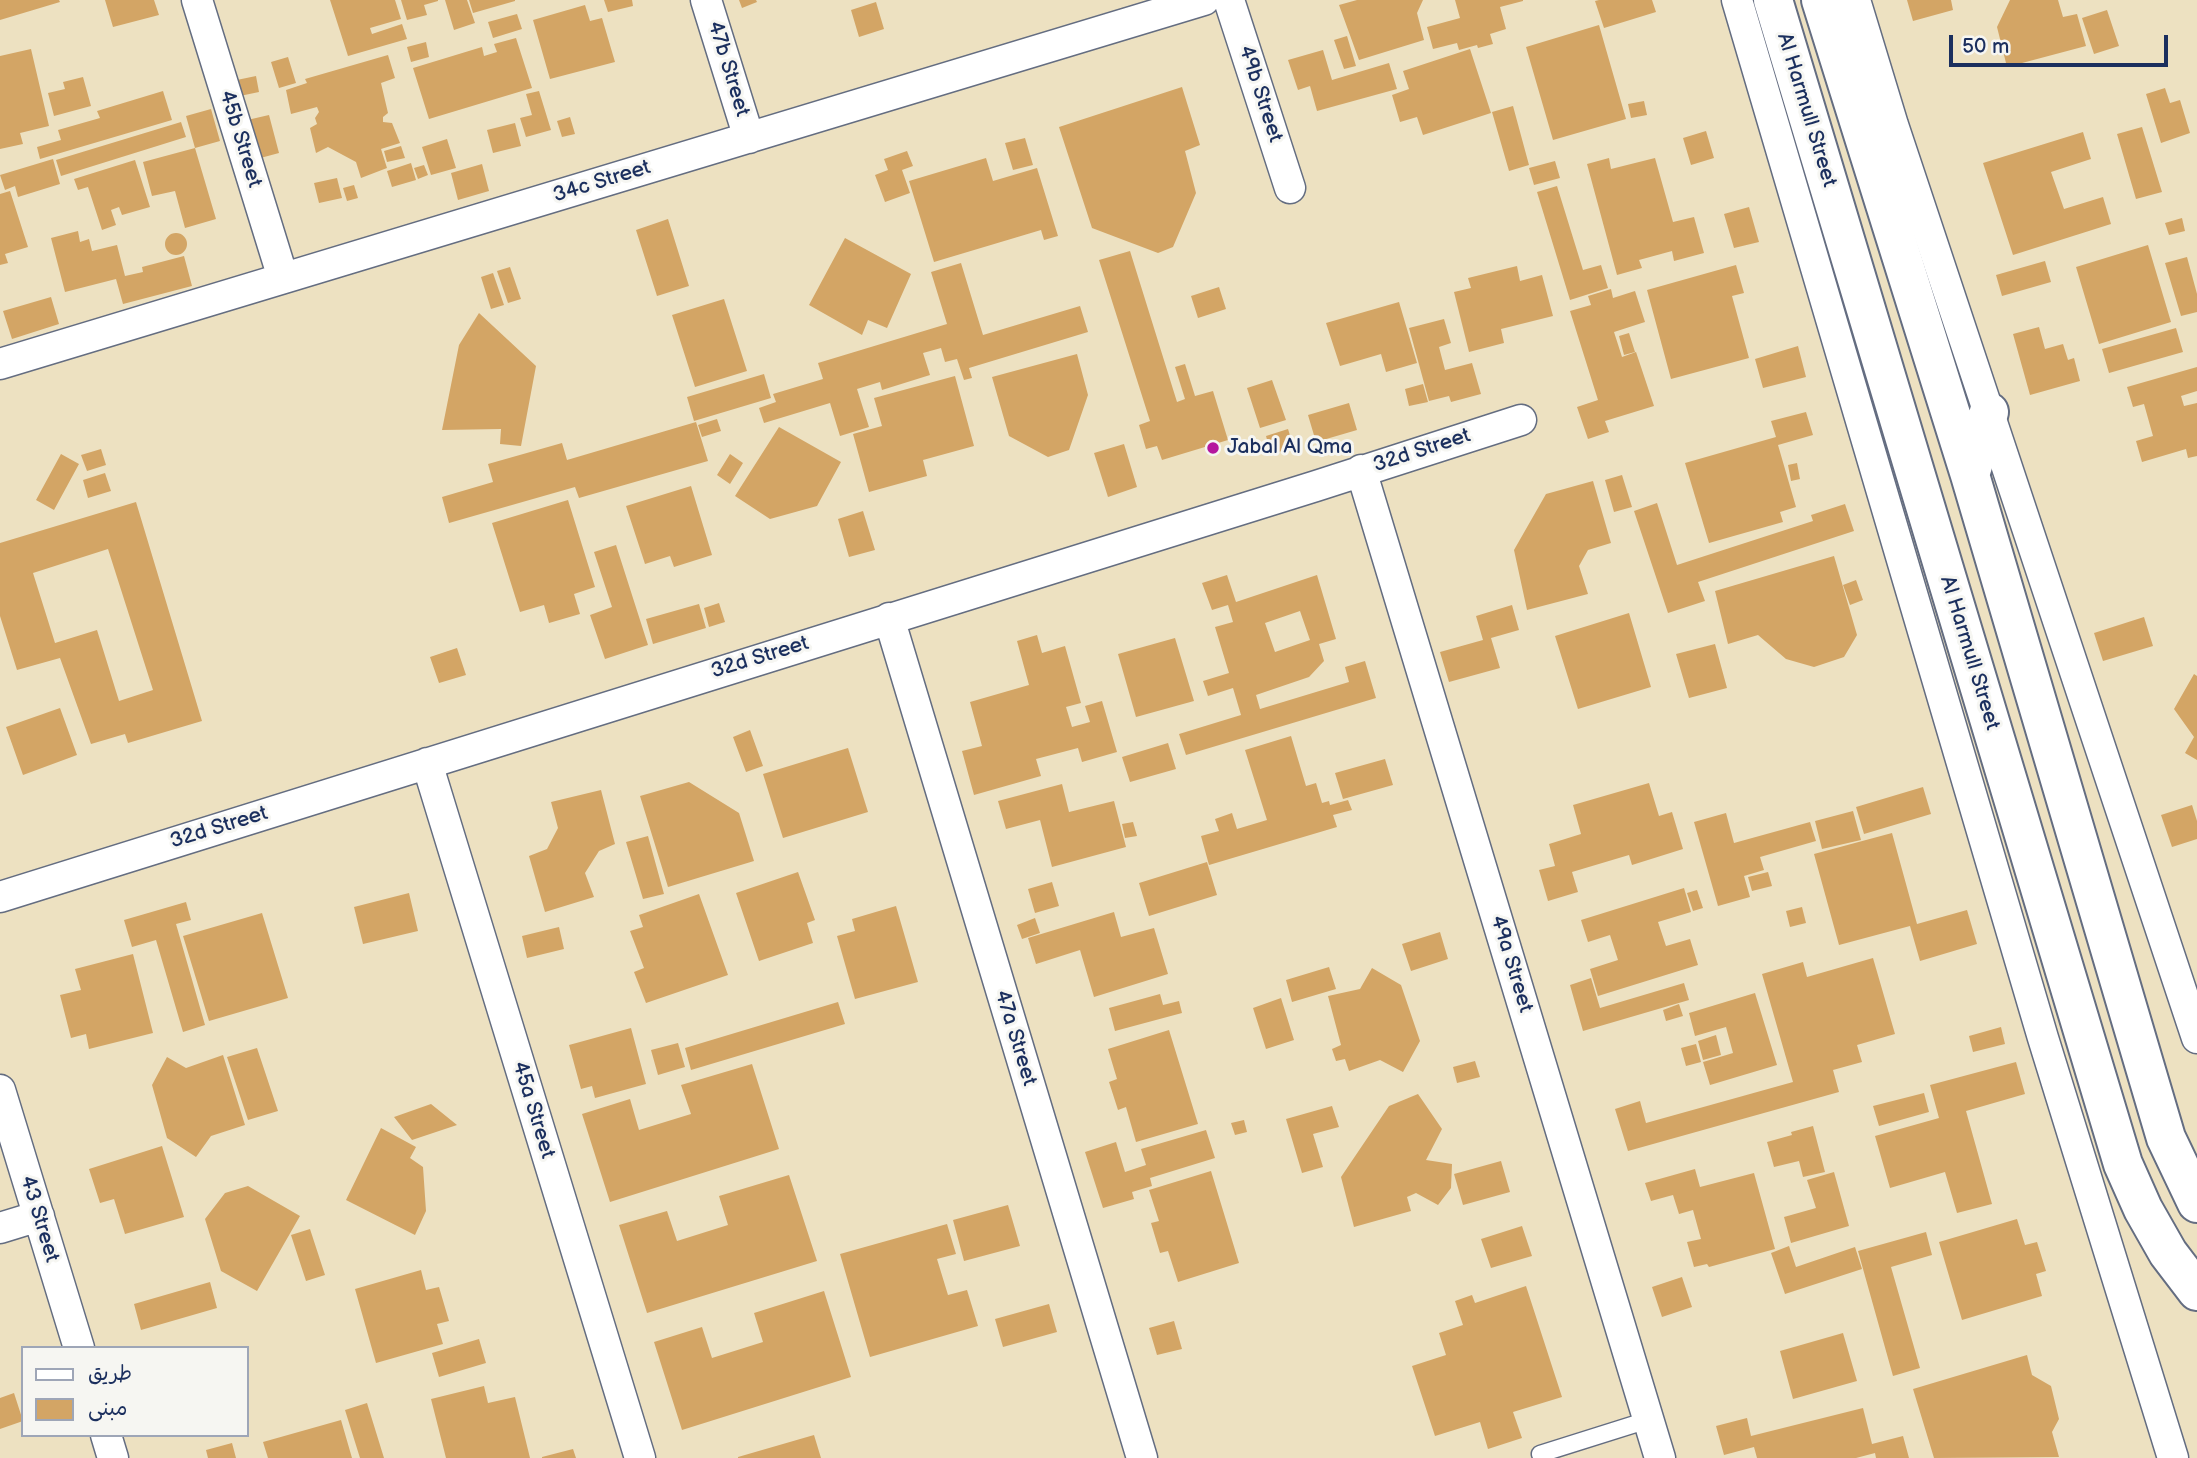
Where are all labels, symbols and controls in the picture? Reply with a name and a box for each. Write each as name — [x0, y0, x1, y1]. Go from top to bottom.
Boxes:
street label: 47b Street — [702, 18, 754, 120]
scale bar — [1952, 21, 2171, 65]
street label: Al Harmull Street — [1771, 30, 1841, 190]
text: 50 m — [1962, 34, 2009, 59]
street label: 49b Street — [1233, 43, 1287, 145]
street label: 45b Street — [213, 87, 267, 191]
street label: 34c Street — [550, 155, 654, 209]
street label: 32d Street — [1370, 423, 1474, 479]
place label: Jabal Al Qma — [1227, 435, 1352, 461]
marker: Jabal Al Qma — [1205, 440, 1221, 456]
street label: Al Harmull Street — [1934, 573, 2004, 733]
street label: 32d Street — [708, 631, 812, 685]
street label: 32d Street — [167, 801, 271, 855]
street label: 49a Street — [1484, 912, 1538, 1016]
street label: 47a Street — [989, 987, 1041, 1089]
street label: 45a Street — [506, 1058, 560, 1162]
street label: 43 Street — [14, 1173, 64, 1265]
legend — [21, 1346, 248, 1437]
text: طريق — [88, 1361, 132, 1386]
text: مبنى — [88, 1396, 127, 1421]

